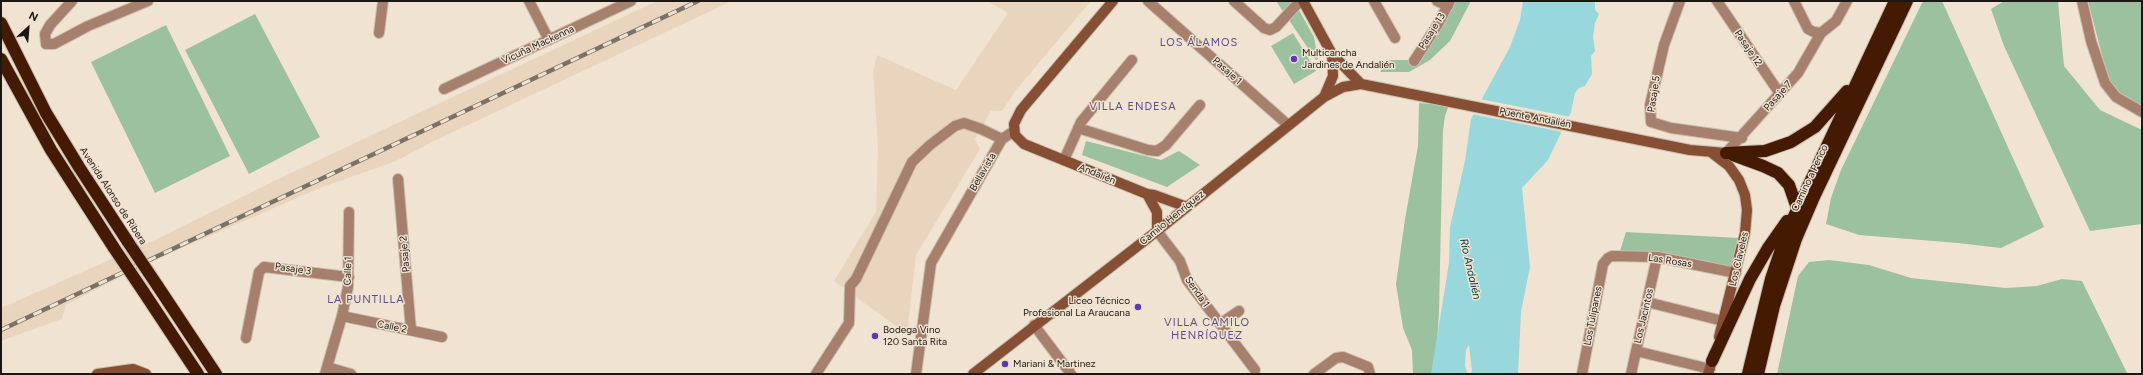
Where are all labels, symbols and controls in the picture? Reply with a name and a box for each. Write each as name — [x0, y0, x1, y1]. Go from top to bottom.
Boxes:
north arrow — [8, 8, 48, 48]
text: N — [27, 9, 40, 24]
street label: Pasaje 13 — [1416, 11, 1448, 51]
street label: Vicuña Mackenna — [500, 23, 576, 67]
street label: Pasaje 12 — [1732, 28, 1764, 68]
district label: LOS ÁLAMOS — [1160, 36, 1238, 50]
place label: Multicancha Jardines de Andalién — [1302, 47, 1395, 70]
marker: Multicancha Jardines de Andalién — [1289, 54, 1299, 64]
street label: Pasaje 1 — [1210, 55, 1244, 87]
street label: Pasaje 5 — [1645, 75, 1663, 113]
street label: Pasaje 7 — [1761, 78, 1795, 114]
district label: VILLA ENDESA — [1089, 100, 1177, 114]
street label: Puente Andalién — [1498, 105, 1572, 131]
street label: Camino a Penco — [1789, 143, 1831, 213]
street label: Avenida Alonso de Ribera — [77, 145, 149, 247]
street label: Bellavista — [967, 151, 999, 193]
street label: Andalién — [1077, 161, 1117, 187]
street label: Camilo Henríquez — [1137, 188, 1207, 248]
street label: Los Claveles — [1727, 231, 1751, 287]
street label: Pasaje 2 — [397, 235, 413, 273]
water label: Río Andalién — [1457, 237, 1483, 301]
street label: Las Rosas — [1647, 252, 1693, 270]
street label: Calle 1 — [342, 256, 354, 286]
street label: Pasaje 3 — [274, 261, 312, 277]
street label: Senda 1 — [1182, 274, 1212, 310]
street label: Los Tulipanes — [1581, 285, 1605, 347]
street label: Los Jacintos — [1632, 287, 1656, 345]
district label: LA PUNTILLA — [327, 293, 405, 307]
place label: Liceo Técnico Profesional La Araucana — [1023, 295, 1130, 318]
marker: Liceo Técnico Profesional La Araucana — [1133, 302, 1143, 312]
district label: VILLA CAMILO HENRÍQUEZ — [1164, 316, 1250, 342]
street label: Calle 2 — [376, 318, 408, 336]
place label: Bodega Vino 120 Santa Rita — [883, 324, 947, 348]
marker: Bodega Vino 120 Santa Rita — [870, 331, 880, 341]
place label: Mariani & Martinez — [1013, 358, 1096, 370]
marker: Mariani & Martinez — [1000, 359, 1010, 369]

